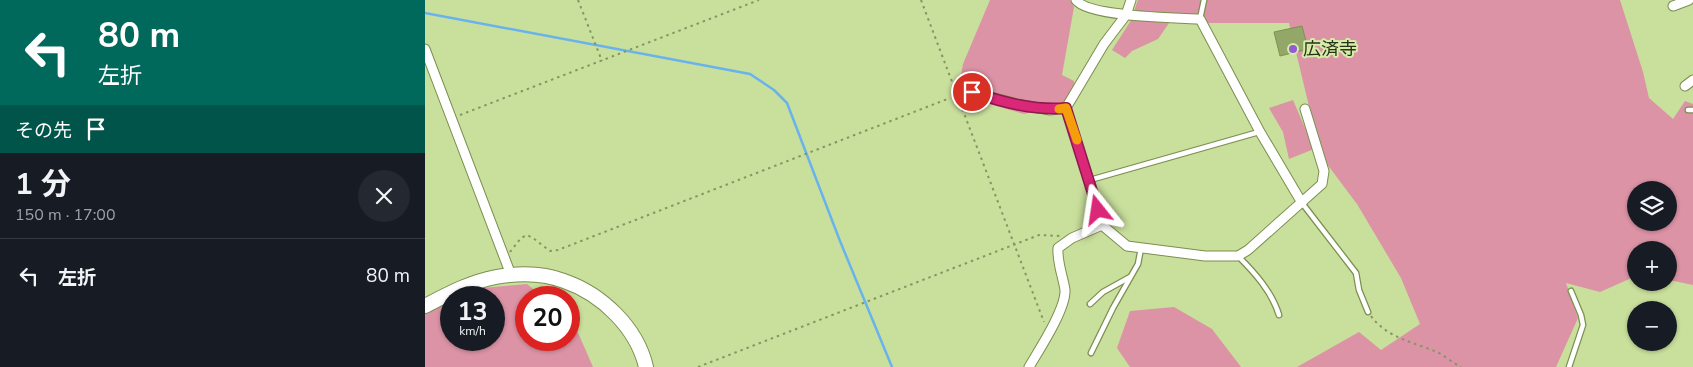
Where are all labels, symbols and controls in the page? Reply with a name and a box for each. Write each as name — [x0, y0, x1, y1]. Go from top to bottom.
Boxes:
text: 80 m — [98, 12, 180, 59]
icon: left — [15, 20, 80, 85]
place label: 広済寺 — [1303, 37, 1357, 61]
marker: 広済寺 — [1287, 43, 1299, 55]
text: 左折 — [98, 61, 142, 91]
pin — [951, 71, 993, 113]
icon: arrive — [958, 78, 986, 106]
icon: arrive — [82, 115, 110, 143]
text: その先 — [15, 118, 72, 144]
text: 1 分 — [15, 164, 71, 205]
button: close — [358, 170, 410, 222]
map controls — [1627, 181, 1677, 351]
button: layers — [1627, 181, 1677, 231]
position arrow — [1071, 183, 1123, 235]
text: 150 m · 17:00 — [15, 204, 116, 226]
button: + — [1627, 241, 1677, 291]
icon: left — [15, 262, 43, 290]
text: 80 m — [366, 263, 410, 289]
text: 左折 — [58, 265, 96, 291]
speed limit sign: 20 — [515, 286, 580, 351]
text: 13 — [457, 295, 488, 329]
button: − — [1627, 301, 1677, 351]
text: km/h — [459, 323, 486, 339]

